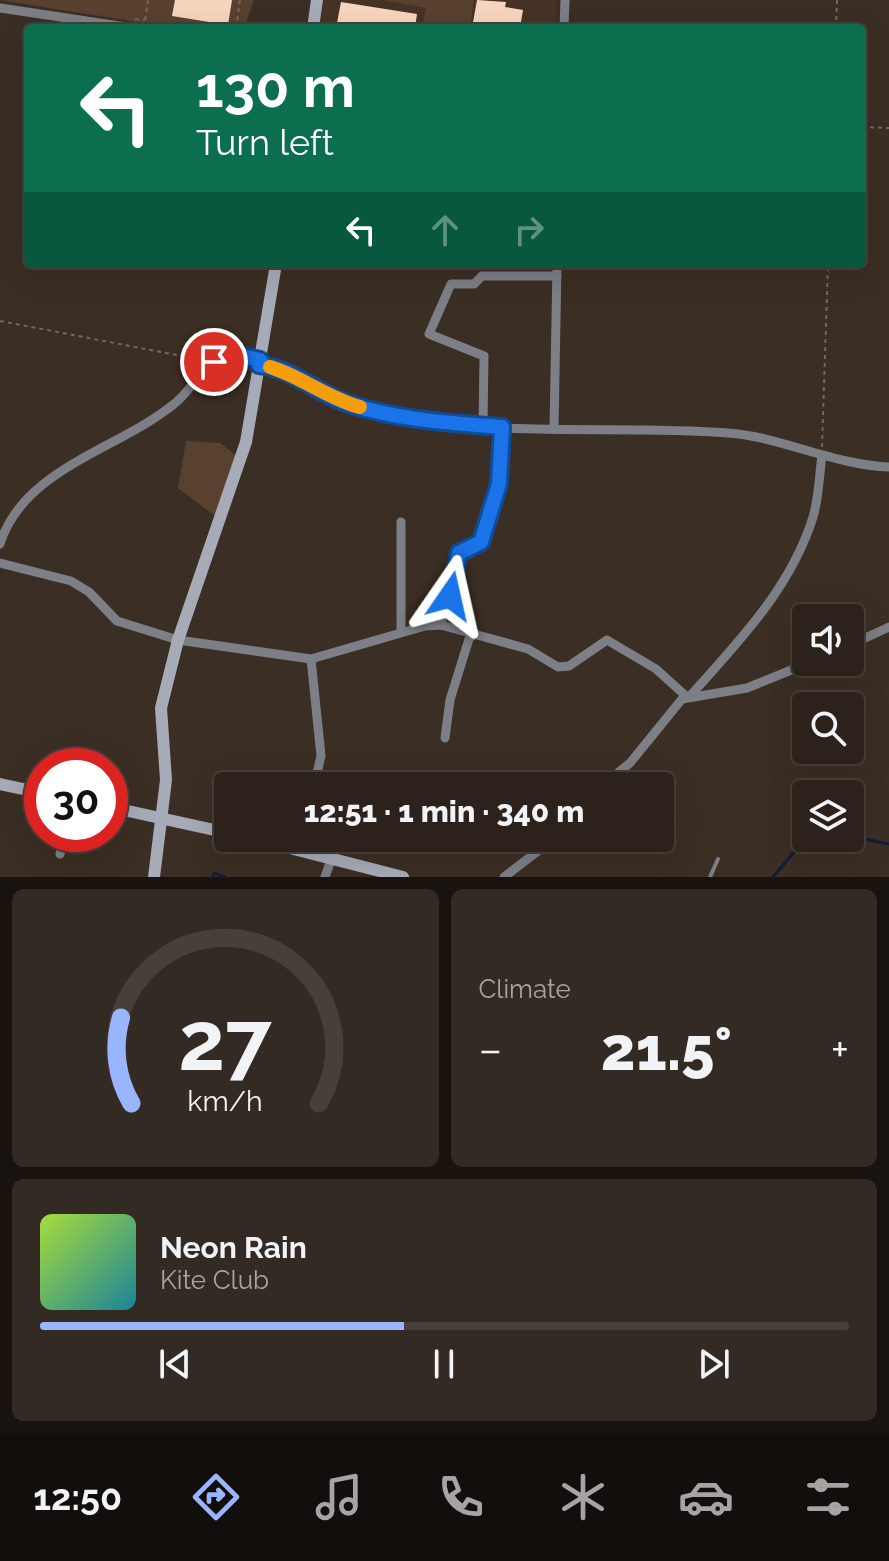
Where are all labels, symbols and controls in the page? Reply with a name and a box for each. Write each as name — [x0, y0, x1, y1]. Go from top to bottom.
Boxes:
text: 130 m — [196, 54, 355, 120]
icon: left — [64, 56, 168, 160]
text: Turn left — [196, 121, 334, 163]
icon: left — [339, 208, 383, 252]
icon: ahead — [423, 208, 467, 252]
icon: right — [507, 208, 551, 252]
pin — [180, 328, 248, 396]
icon: arrive — [192, 340, 236, 384]
position arrow — [408, 554, 492, 638]
map controls — [792, 604, 864, 852]
button: sound — [792, 604, 864, 676]
button: search — [792, 692, 864, 764]
speed limit sign: 30 — [24, 748, 128, 852]
button: layers — [792, 780, 864, 852]
text: 12:51 · 1 min · 340 m — [304, 794, 584, 829]
text: Climate — [479, 974, 571, 1004]
text: 27 — [178, 992, 272, 1089]
text: 21.5° — [601, 1014, 732, 1084]
text: − — [479, 1024, 502, 1075]
text: + — [831, 1024, 849, 1075]
text: km/h — [188, 1084, 263, 1118]
text: Neon Rain — [160, 1230, 307, 1265]
text: Kite Club — [160, 1265, 269, 1295]
icon: previous — [153, 1342, 197, 1386]
icon: pause — [422, 1342, 466, 1386]
icon: next — [692, 1342, 736, 1386]
icon: directions — [188, 1469, 244, 1525]
icon: music — [311, 1469, 367, 1525]
icon: phone — [433, 1469, 489, 1525]
icon: climate — [555, 1469, 611, 1525]
icon: car — [678, 1469, 734, 1525]
icon: filters — [800, 1469, 856, 1525]
text: 12:50 — [33, 1476, 122, 1518]

